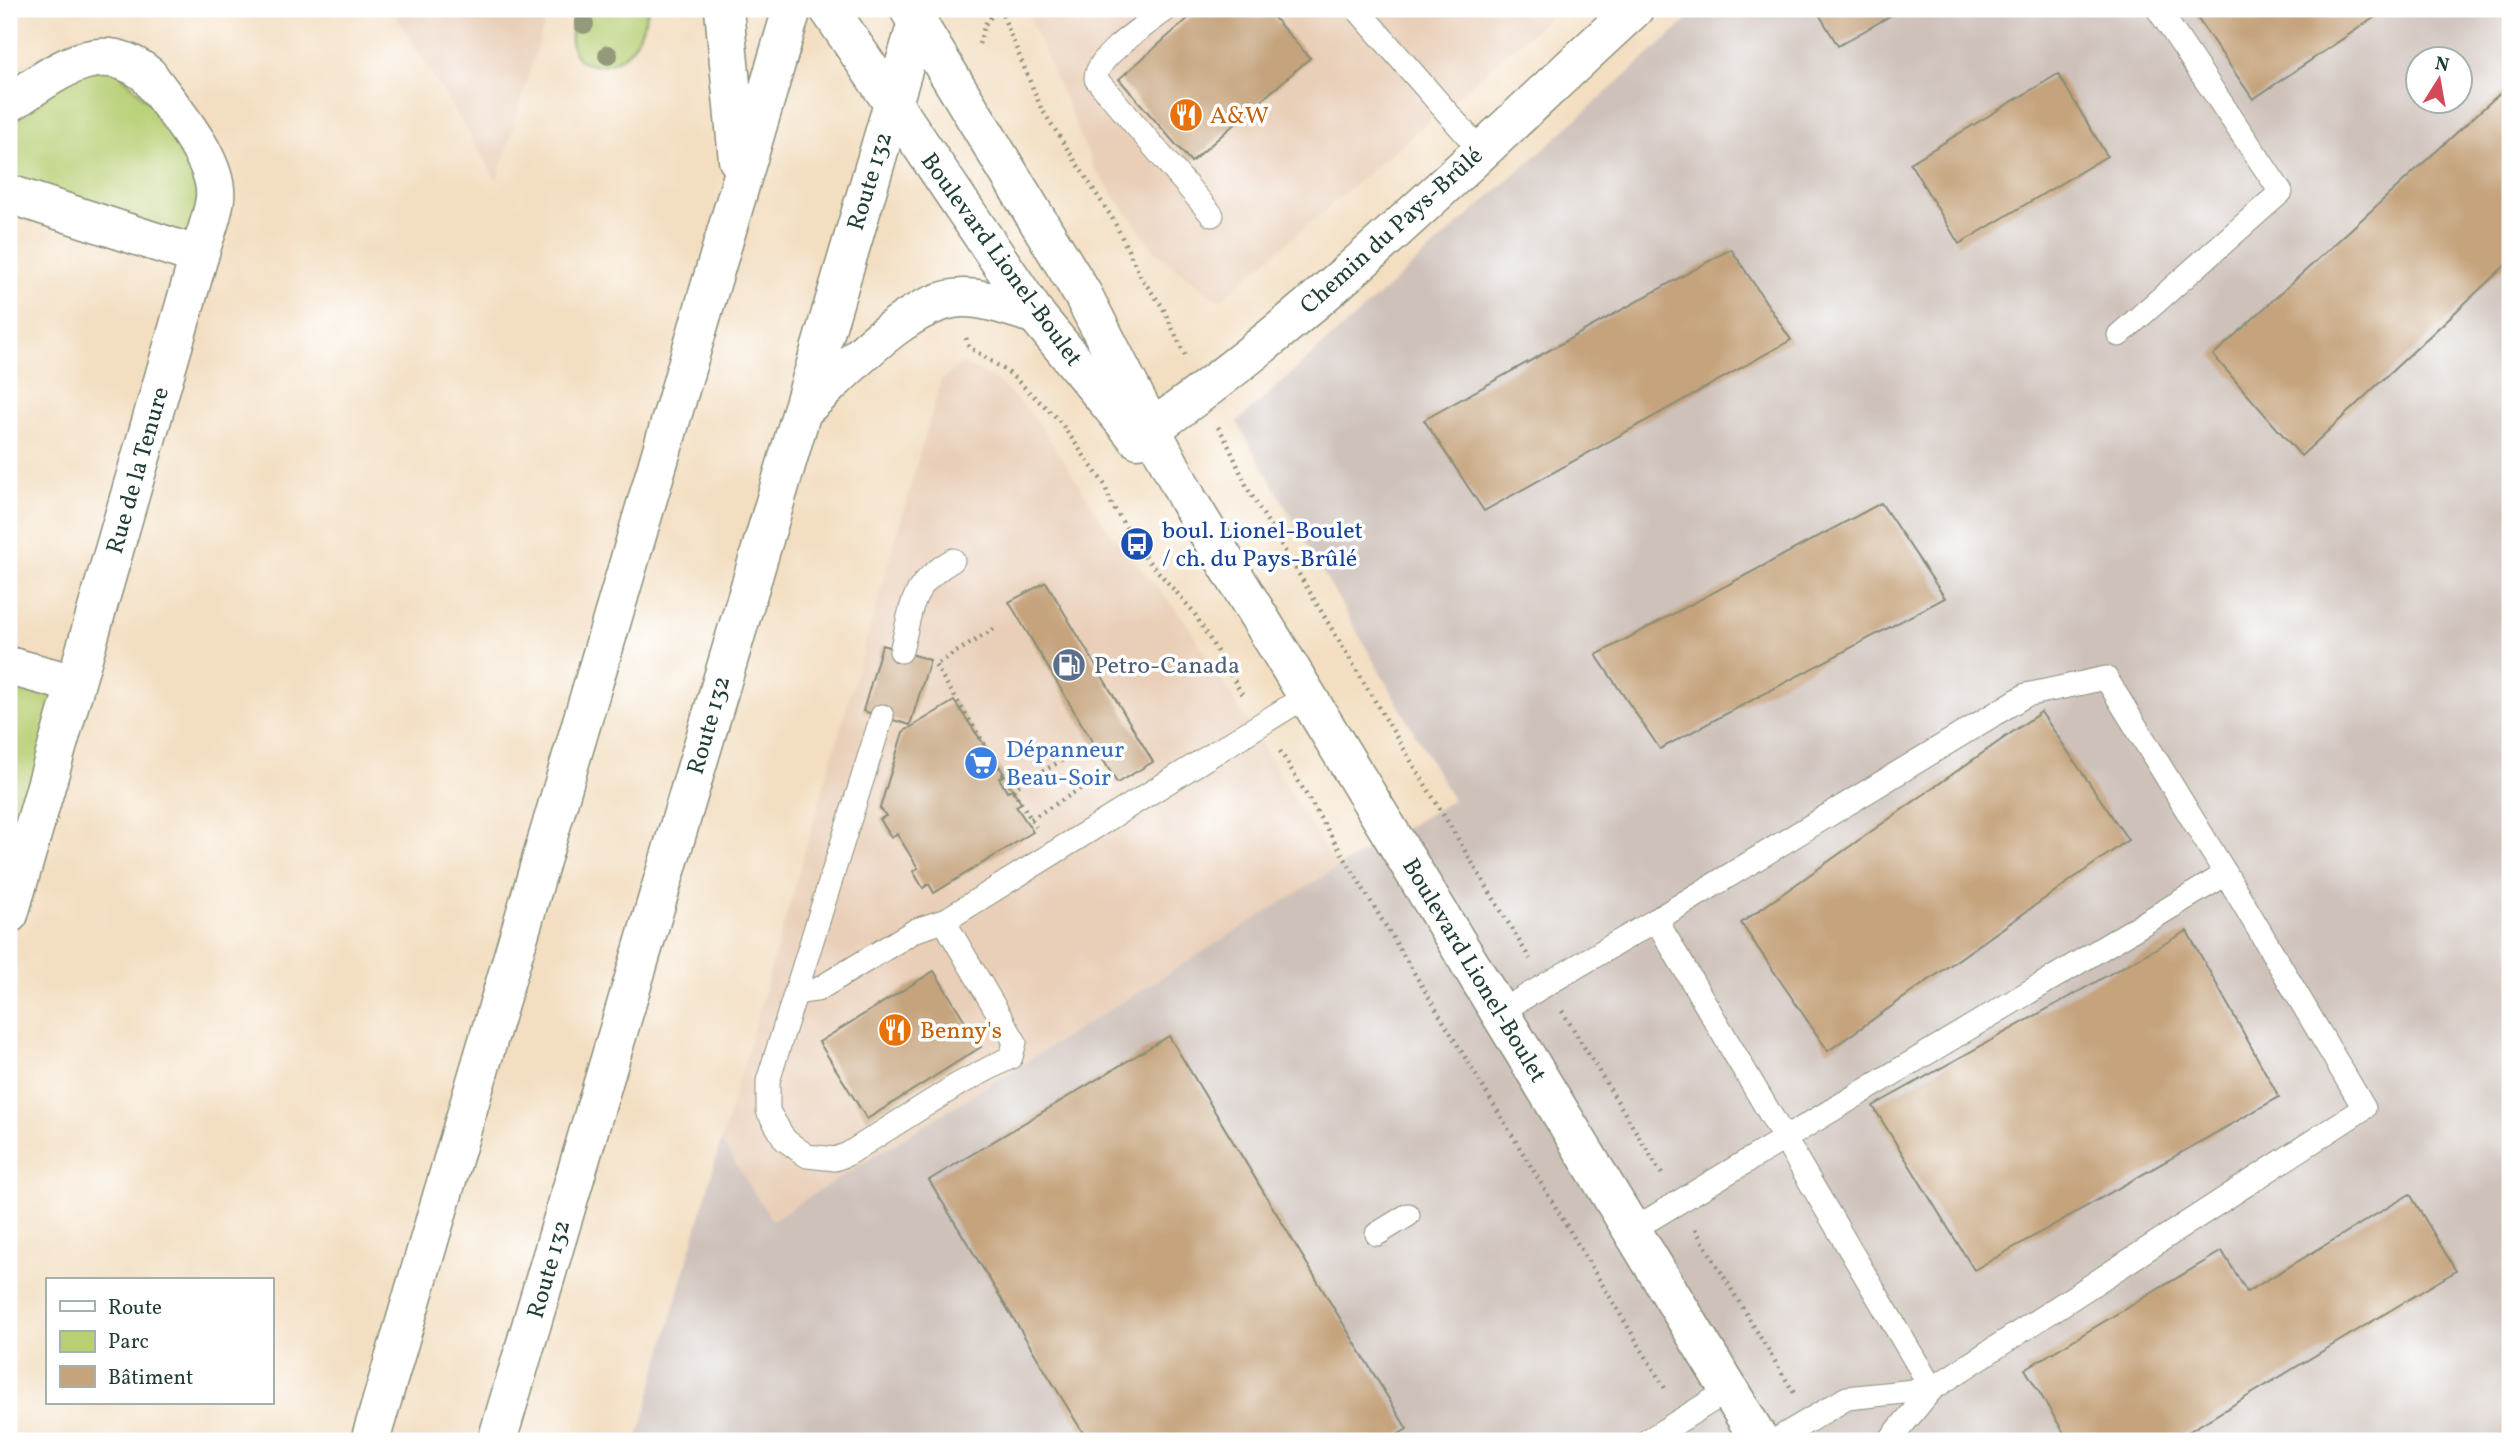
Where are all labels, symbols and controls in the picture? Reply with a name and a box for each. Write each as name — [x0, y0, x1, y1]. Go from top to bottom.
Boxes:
north arrow — [2404, 46, 2474, 116]
text: N — [2433, 51, 2451, 79]
restaurant icon: A&W — [1167, 96, 1205, 134]
place label: A&W — [1210, 100, 1269, 134]
street label: Route 132 — [840, 128, 902, 235]
street label: Chemin du Pays-Brûlé — [1293, 140, 1491, 323]
street label: Boulevard Lionel-Boulet — [911, 146, 1090, 374]
street label: Rue de la Tenure — [99, 383, 179, 558]
place label: boul. Lionel-Boulet / ch. du Pays-Brûlé — [1162, 515, 1363, 577]
bus stop icon: boul. Lionel-Boulet / ch. du Pays-Brûlé — [1118, 525, 1156, 563]
fuel station icon: Petro-Canada — [1050, 646, 1088, 684]
place label: Petro-Canada — [1094, 650, 1240, 684]
street label: Route 132 — [680, 672, 740, 779]
place label: Dépanneur Beau-Soir — [1006, 734, 1124, 796]
supermarket icon: Dépanneur Beau-Soir — [962, 744, 1000, 782]
street label: Boulevard Lionel-Boulet — [1393, 852, 1554, 1090]
restaurant icon: Benny's — [876, 1011, 914, 1049]
place label: Benny's — [920, 1015, 1002, 1049]
street label: Route 132 — [520, 1216, 580, 1323]
legend — [46, 1278, 273, 1404]
text: Route — [108, 1294, 162, 1323]
text: Parc — [108, 1328, 149, 1357]
text: Bâtiment — [108, 1364, 193, 1393]

